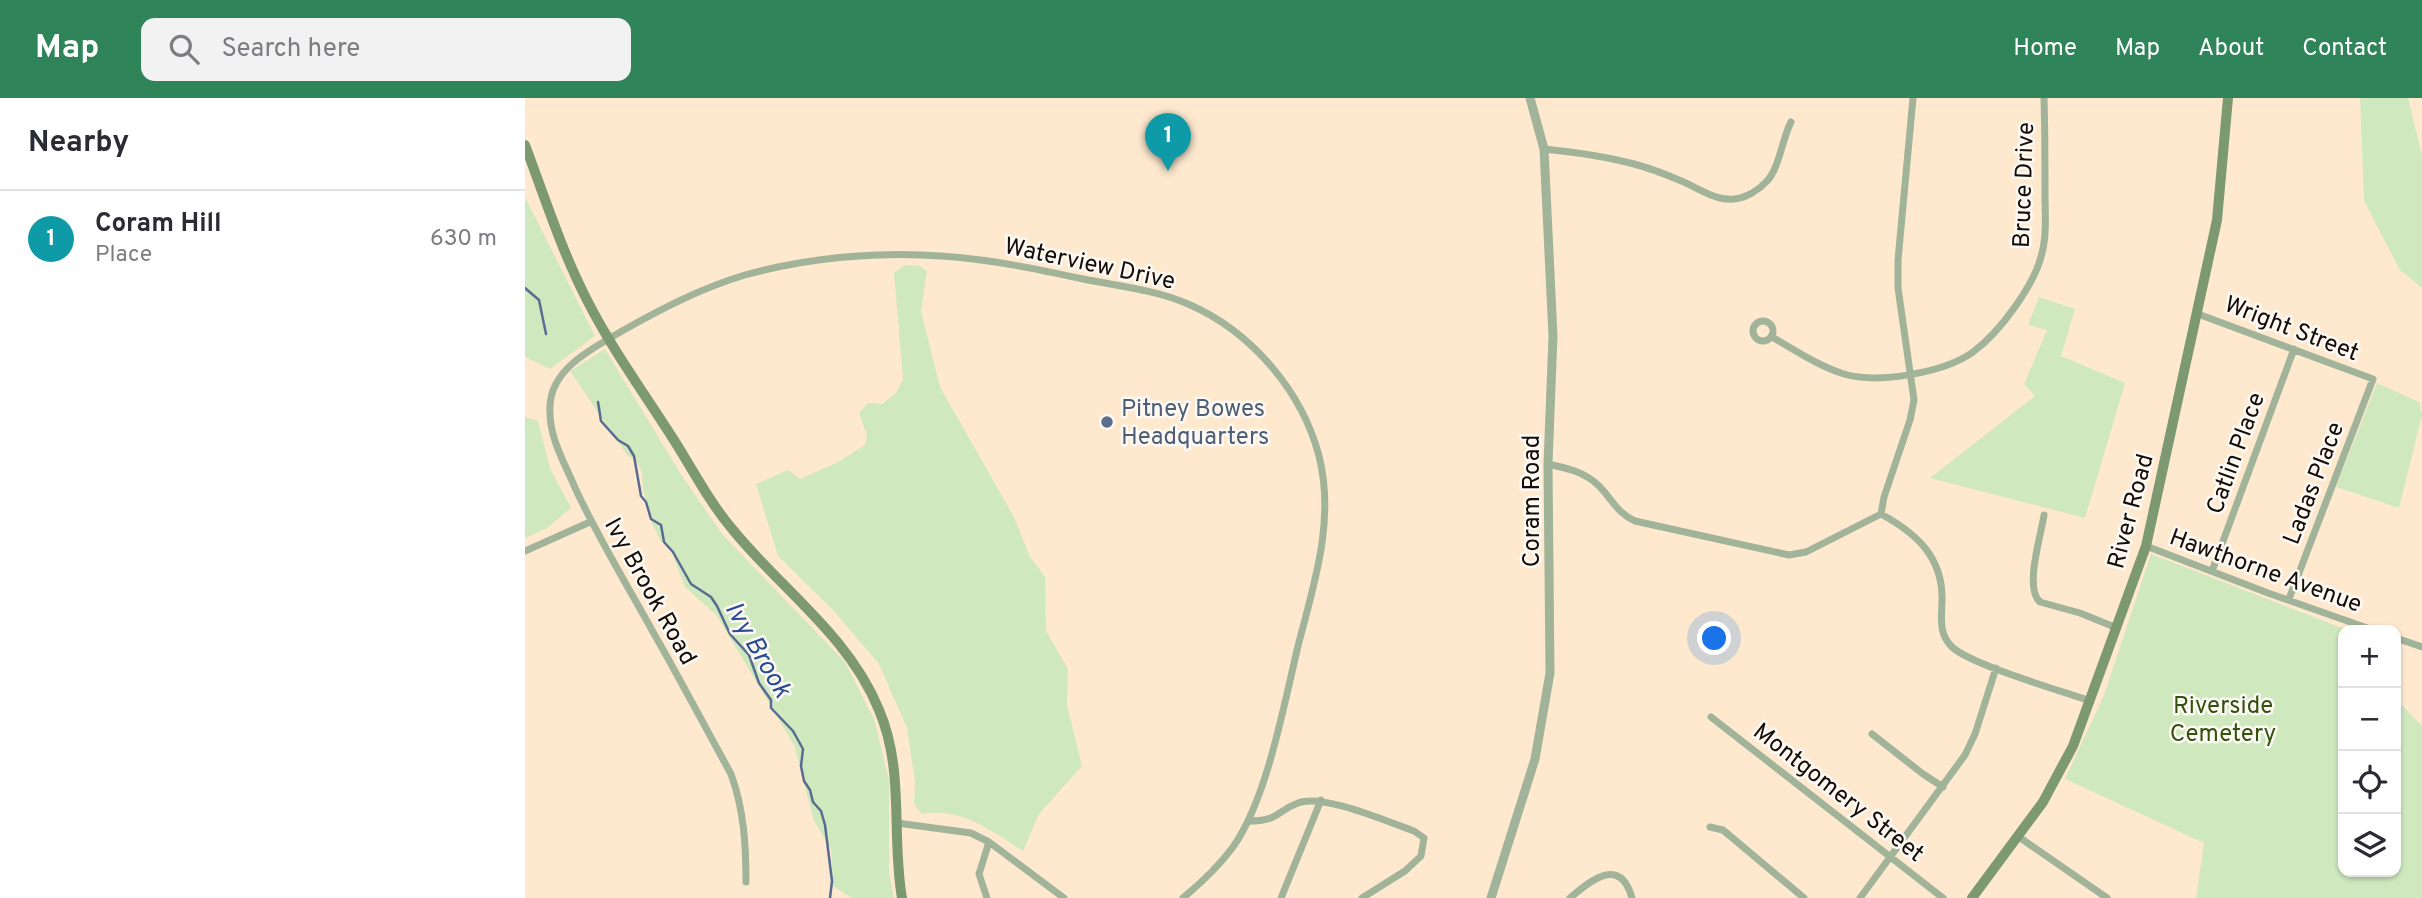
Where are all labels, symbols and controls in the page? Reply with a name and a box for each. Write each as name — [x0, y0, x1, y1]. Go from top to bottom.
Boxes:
search box — [141, 18, 631, 81]
text: Map — [35, 28, 99, 70]
icon: search — [165, 30, 203, 68]
text: Search here — [221, 33, 360, 66]
text: Home — [2013, 34, 2077, 64]
text: Map — [2115, 34, 2160, 64]
text: About — [2198, 34, 2264, 64]
text: Contact — [2302, 34, 2387, 64]
pin: 1 — [1145, 113, 1191, 171]
street label: Bruce Drive — [2008, 122, 2042, 248]
text: Nearby — [28, 125, 129, 162]
text: Coram Hill — [95, 208, 222, 241]
text: 1 — [46, 225, 56, 254]
text: 630 m — [430, 225, 497, 254]
street label: Waterview Drive — [1001, 232, 1178, 298]
text: Place — [95, 241, 152, 270]
street label: Wright Street — [2220, 290, 2363, 369]
street label: Catlin Place — [2201, 389, 2273, 519]
place label: Pitney Bowes Headquarters — [1121, 395, 1269, 453]
marker: Pitney Bowes Headquarters — [1099, 414, 1115, 430]
street label: Ladas Place — [2278, 418, 2352, 549]
street label: Coram Road — [1518, 435, 1548, 567]
street label: River Road — [2102, 451, 2162, 572]
street label: Ivy Brook Road — [596, 513, 702, 671]
street label: Hawthorne Avenue — [2165, 523, 2366, 621]
water label: Ivy Brook — [716, 596, 798, 705]
your location — [1697, 621, 1731, 655]
map controls — [2338, 625, 2401, 877]
button: + — [2338, 625, 2401, 688]
button: − — [2338, 688, 2401, 751]
park label: Riverside Cemetery — [2170, 692, 2276, 750]
street label: Montgomery Street — [1746, 717, 1929, 870]
button: locate — [2338, 751, 2401, 814]
button: layers — [2338, 814, 2401, 877]

